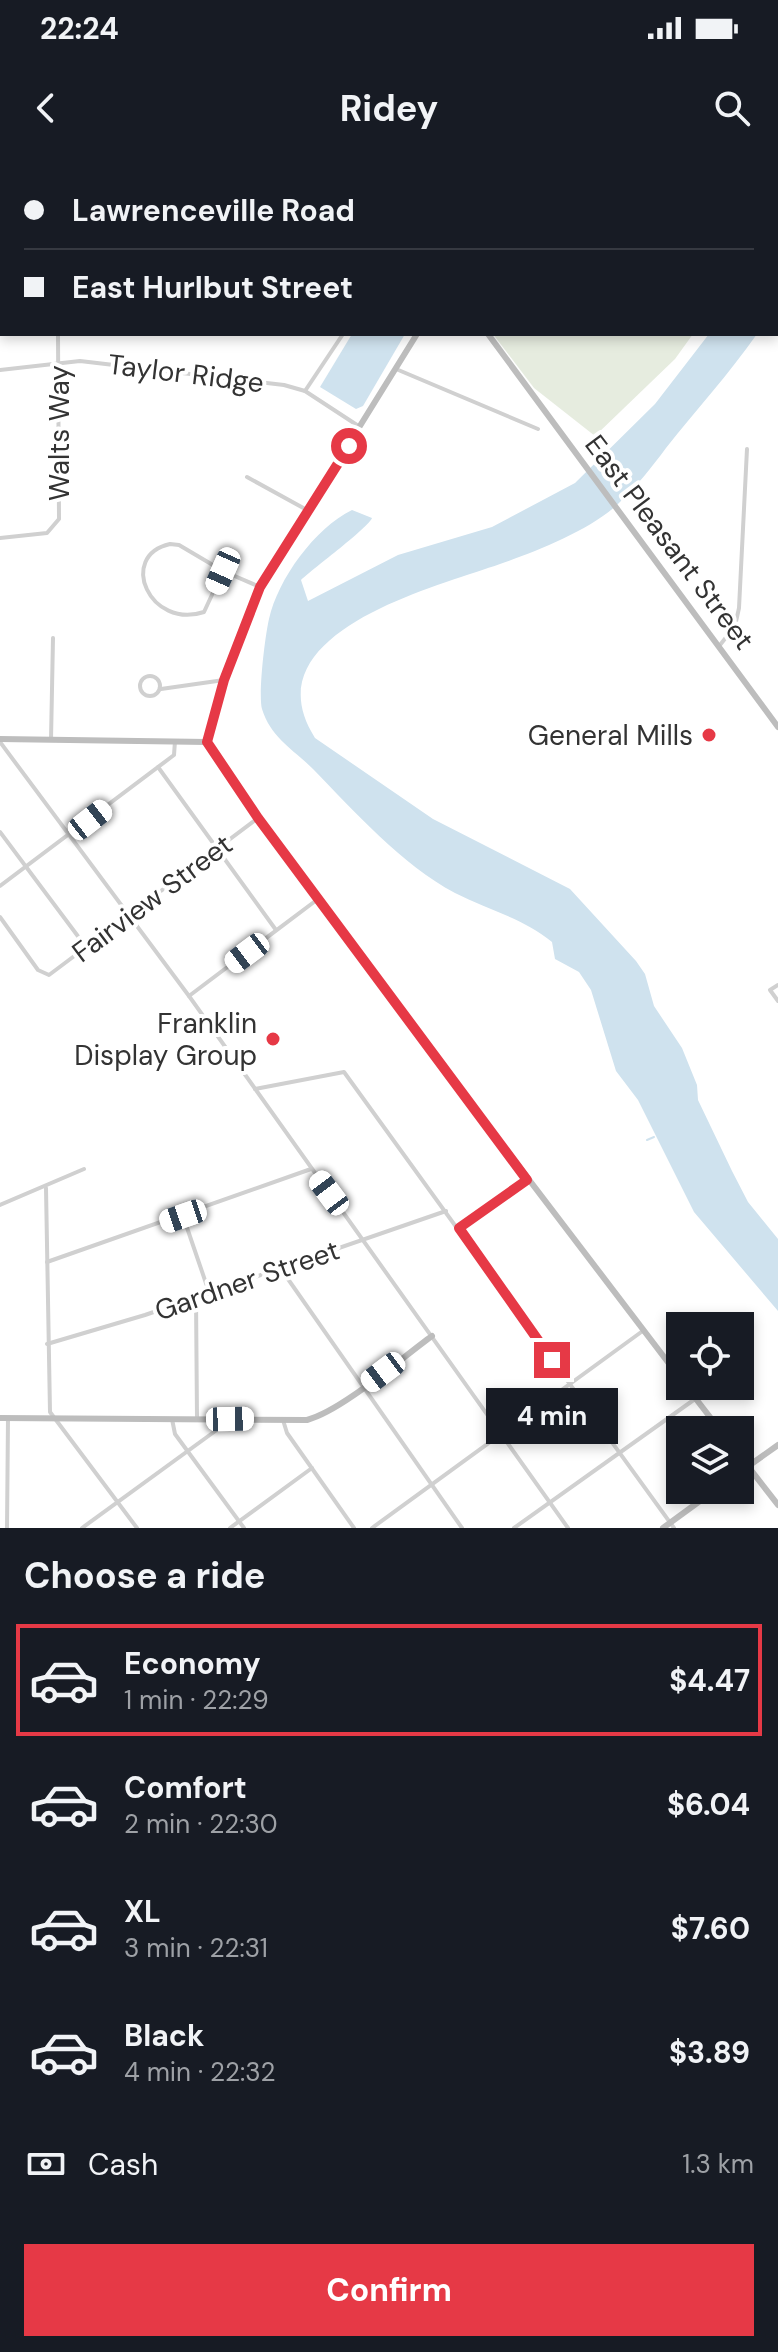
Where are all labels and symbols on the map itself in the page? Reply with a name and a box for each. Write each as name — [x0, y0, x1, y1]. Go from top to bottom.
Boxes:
street label: Taylor Ridge — [106, 346, 266, 401]
street label: Walts Way — [41, 365, 78, 501]
street label: East Pleasant Street — [577, 427, 763, 657]
route start — [331, 428, 367, 464]
car — [202, 544, 244, 598]
place label: General Mills — [528, 717, 693, 754]
marker: General Mills — [700, 726, 718, 744]
car — [64, 796, 116, 844]
street label: Fairview Street — [65, 826, 240, 971]
car — [221, 929, 273, 977]
place label: Franklin Display Group — [74, 1005, 257, 1074]
marker: Franklin Display Group — [264, 1030, 282, 1048]
car — [305, 1167, 353, 1219]
car — [156, 1197, 210, 1235]
street label: Gardner Street — [150, 1232, 344, 1329]
route end — [534, 1342, 570, 1378]
car — [357, 1348, 409, 1396]
callout: 4 min — [486, 1388, 618, 1444]
car — [206, 1407, 254, 1431]

